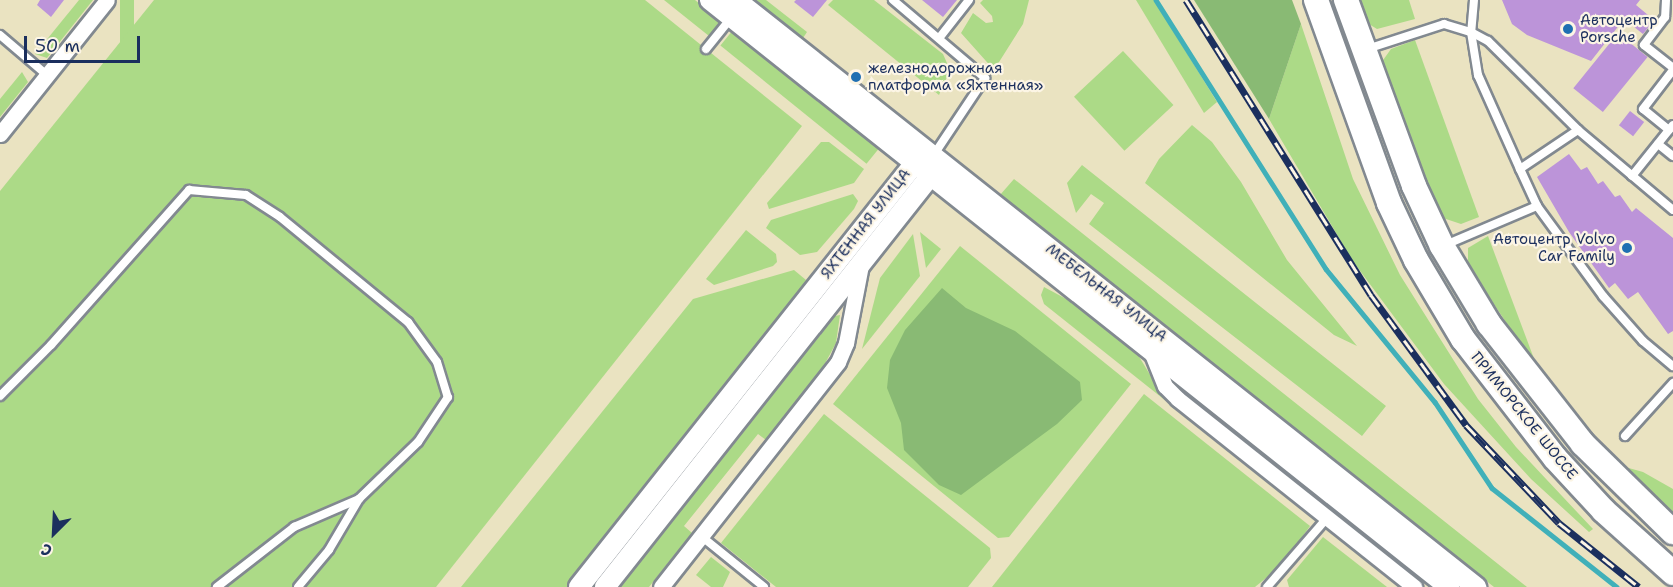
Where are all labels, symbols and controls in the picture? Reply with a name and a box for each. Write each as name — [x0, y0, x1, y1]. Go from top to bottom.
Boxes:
place label: Автоцентр Porsche — [1580, 11, 1658, 46]
marker: Автоцентр Porsche — [1561, 22, 1575, 36]
scale bar — [27, 24, 142, 62]
text: 50 m — [35, 34, 80, 58]
place label: железнодорожная платформа «Яхтенная» — [868, 59, 1043, 94]
marker: железнодорожная платформа «Яхтенная» — [849, 70, 863, 84]
street label: ЯХТЕННАЯ УЛИЦА — [817, 165, 915, 283]
place label: Автоцентр Volvo Car Family — [1493, 230, 1615, 265]
street label: МЕБЕЛЬНАЯ УЛИЦА — [1042, 240, 1170, 346]
marker: Автоцентр Volvo Car Family — [1620, 241, 1634, 255]
street label: ПРИМОРСКОЕ ШОССЕ — [1467, 348, 1581, 484]
north arrow — [24, 503, 84, 563]
text: С — [38, 538, 55, 561]

